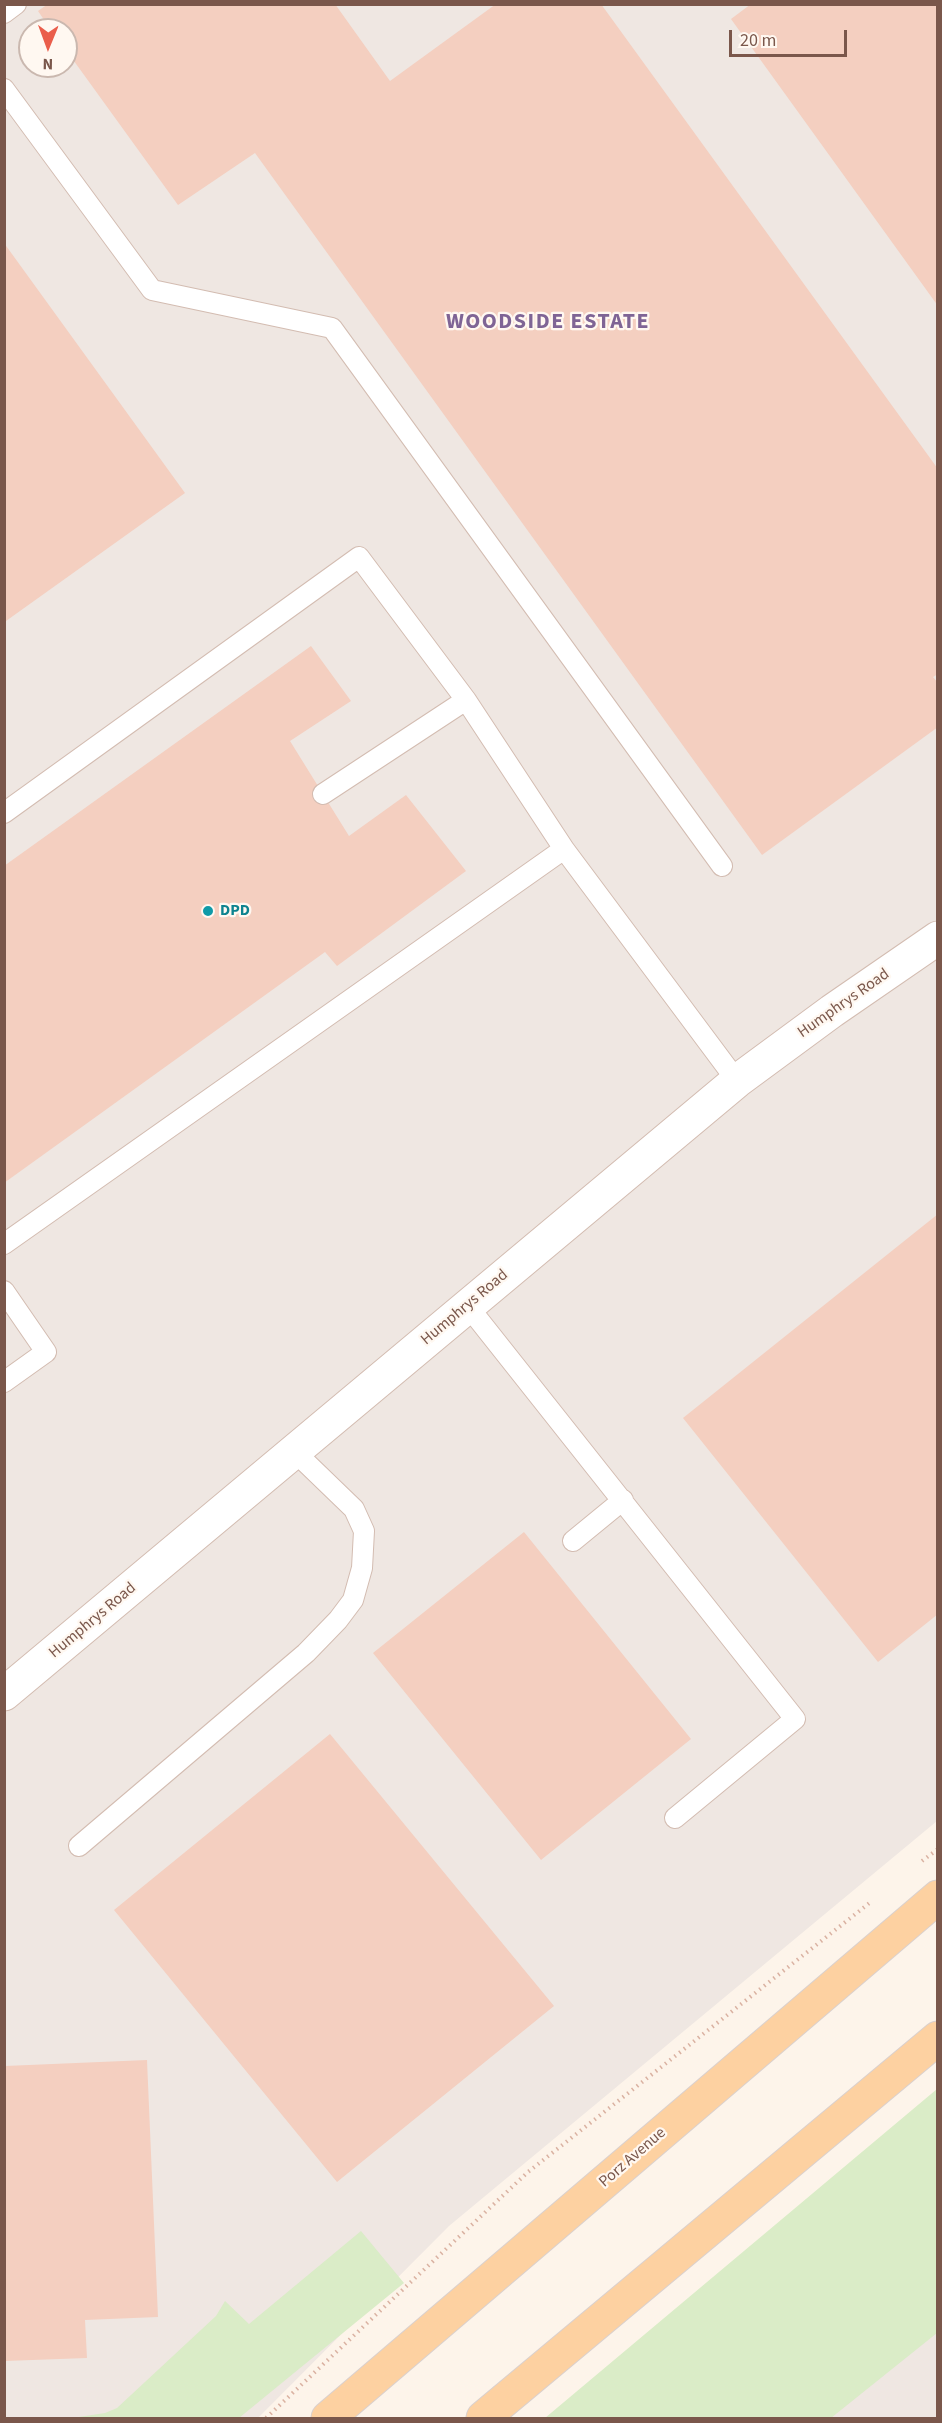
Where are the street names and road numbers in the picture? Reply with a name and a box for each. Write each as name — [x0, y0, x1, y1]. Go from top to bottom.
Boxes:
street label: Humphrys Road — [794, 965, 894, 1043]
street label: Humphrys Road — [418, 1266, 512, 1350]
street label: Humphrys Road — [46, 1579, 140, 1663]
street label: Porz Avenue — [596, 2124, 670, 2192]

